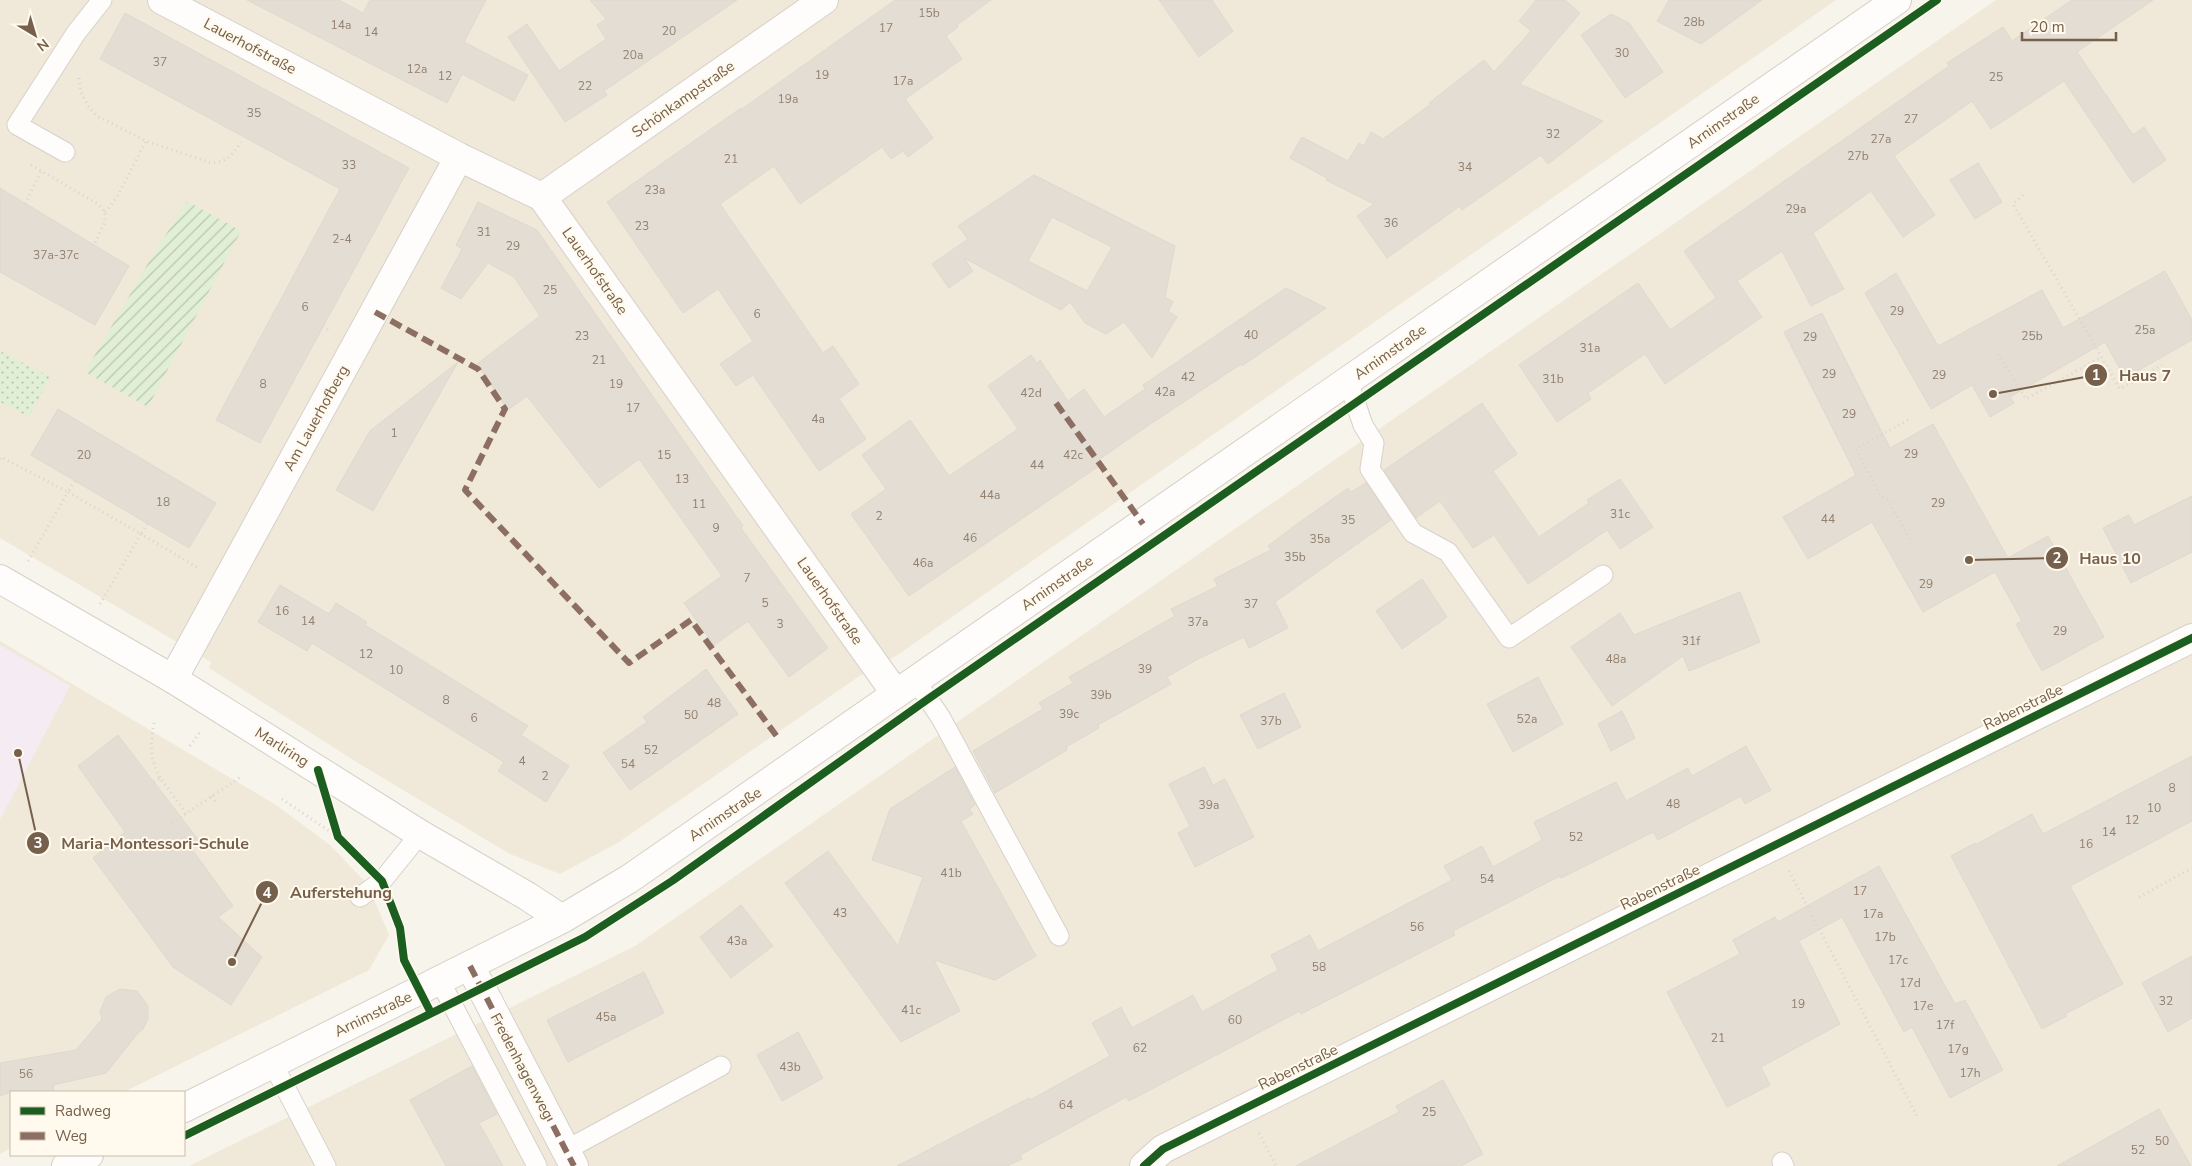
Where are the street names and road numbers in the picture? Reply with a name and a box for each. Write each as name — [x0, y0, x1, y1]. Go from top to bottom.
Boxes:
street label: Lauerhofstraße — [200, 13, 300, 79]
street label: Schönkampstraße — [628, 56, 738, 142]
street label: Arnimstraße — [1683, 89, 1763, 153]
street label: Lauerhofstraße — [557, 223, 633, 319]
street label: Arnimstraße — [1350, 320, 1430, 384]
street label: Am Lauerhofberg — [279, 362, 353, 474]
street label: Arnimstraße — [1017, 551, 1097, 615]
street label: Lauerhofstraße — [792, 553, 868, 649]
street label: Rabenstraße — [1980, 679, 2066, 735]
street label: Marliring — [251, 723, 313, 771]
street label: Arnimstraße — [685, 782, 765, 846]
street label: Rabenstraße — [1617, 859, 1703, 915]
street label: Arnimstraße — [331, 987, 415, 1041]
street label: Fredenhagenweg — [486, 1009, 558, 1123]
street label: Rabenstraße — [1255, 1039, 1341, 1095]

